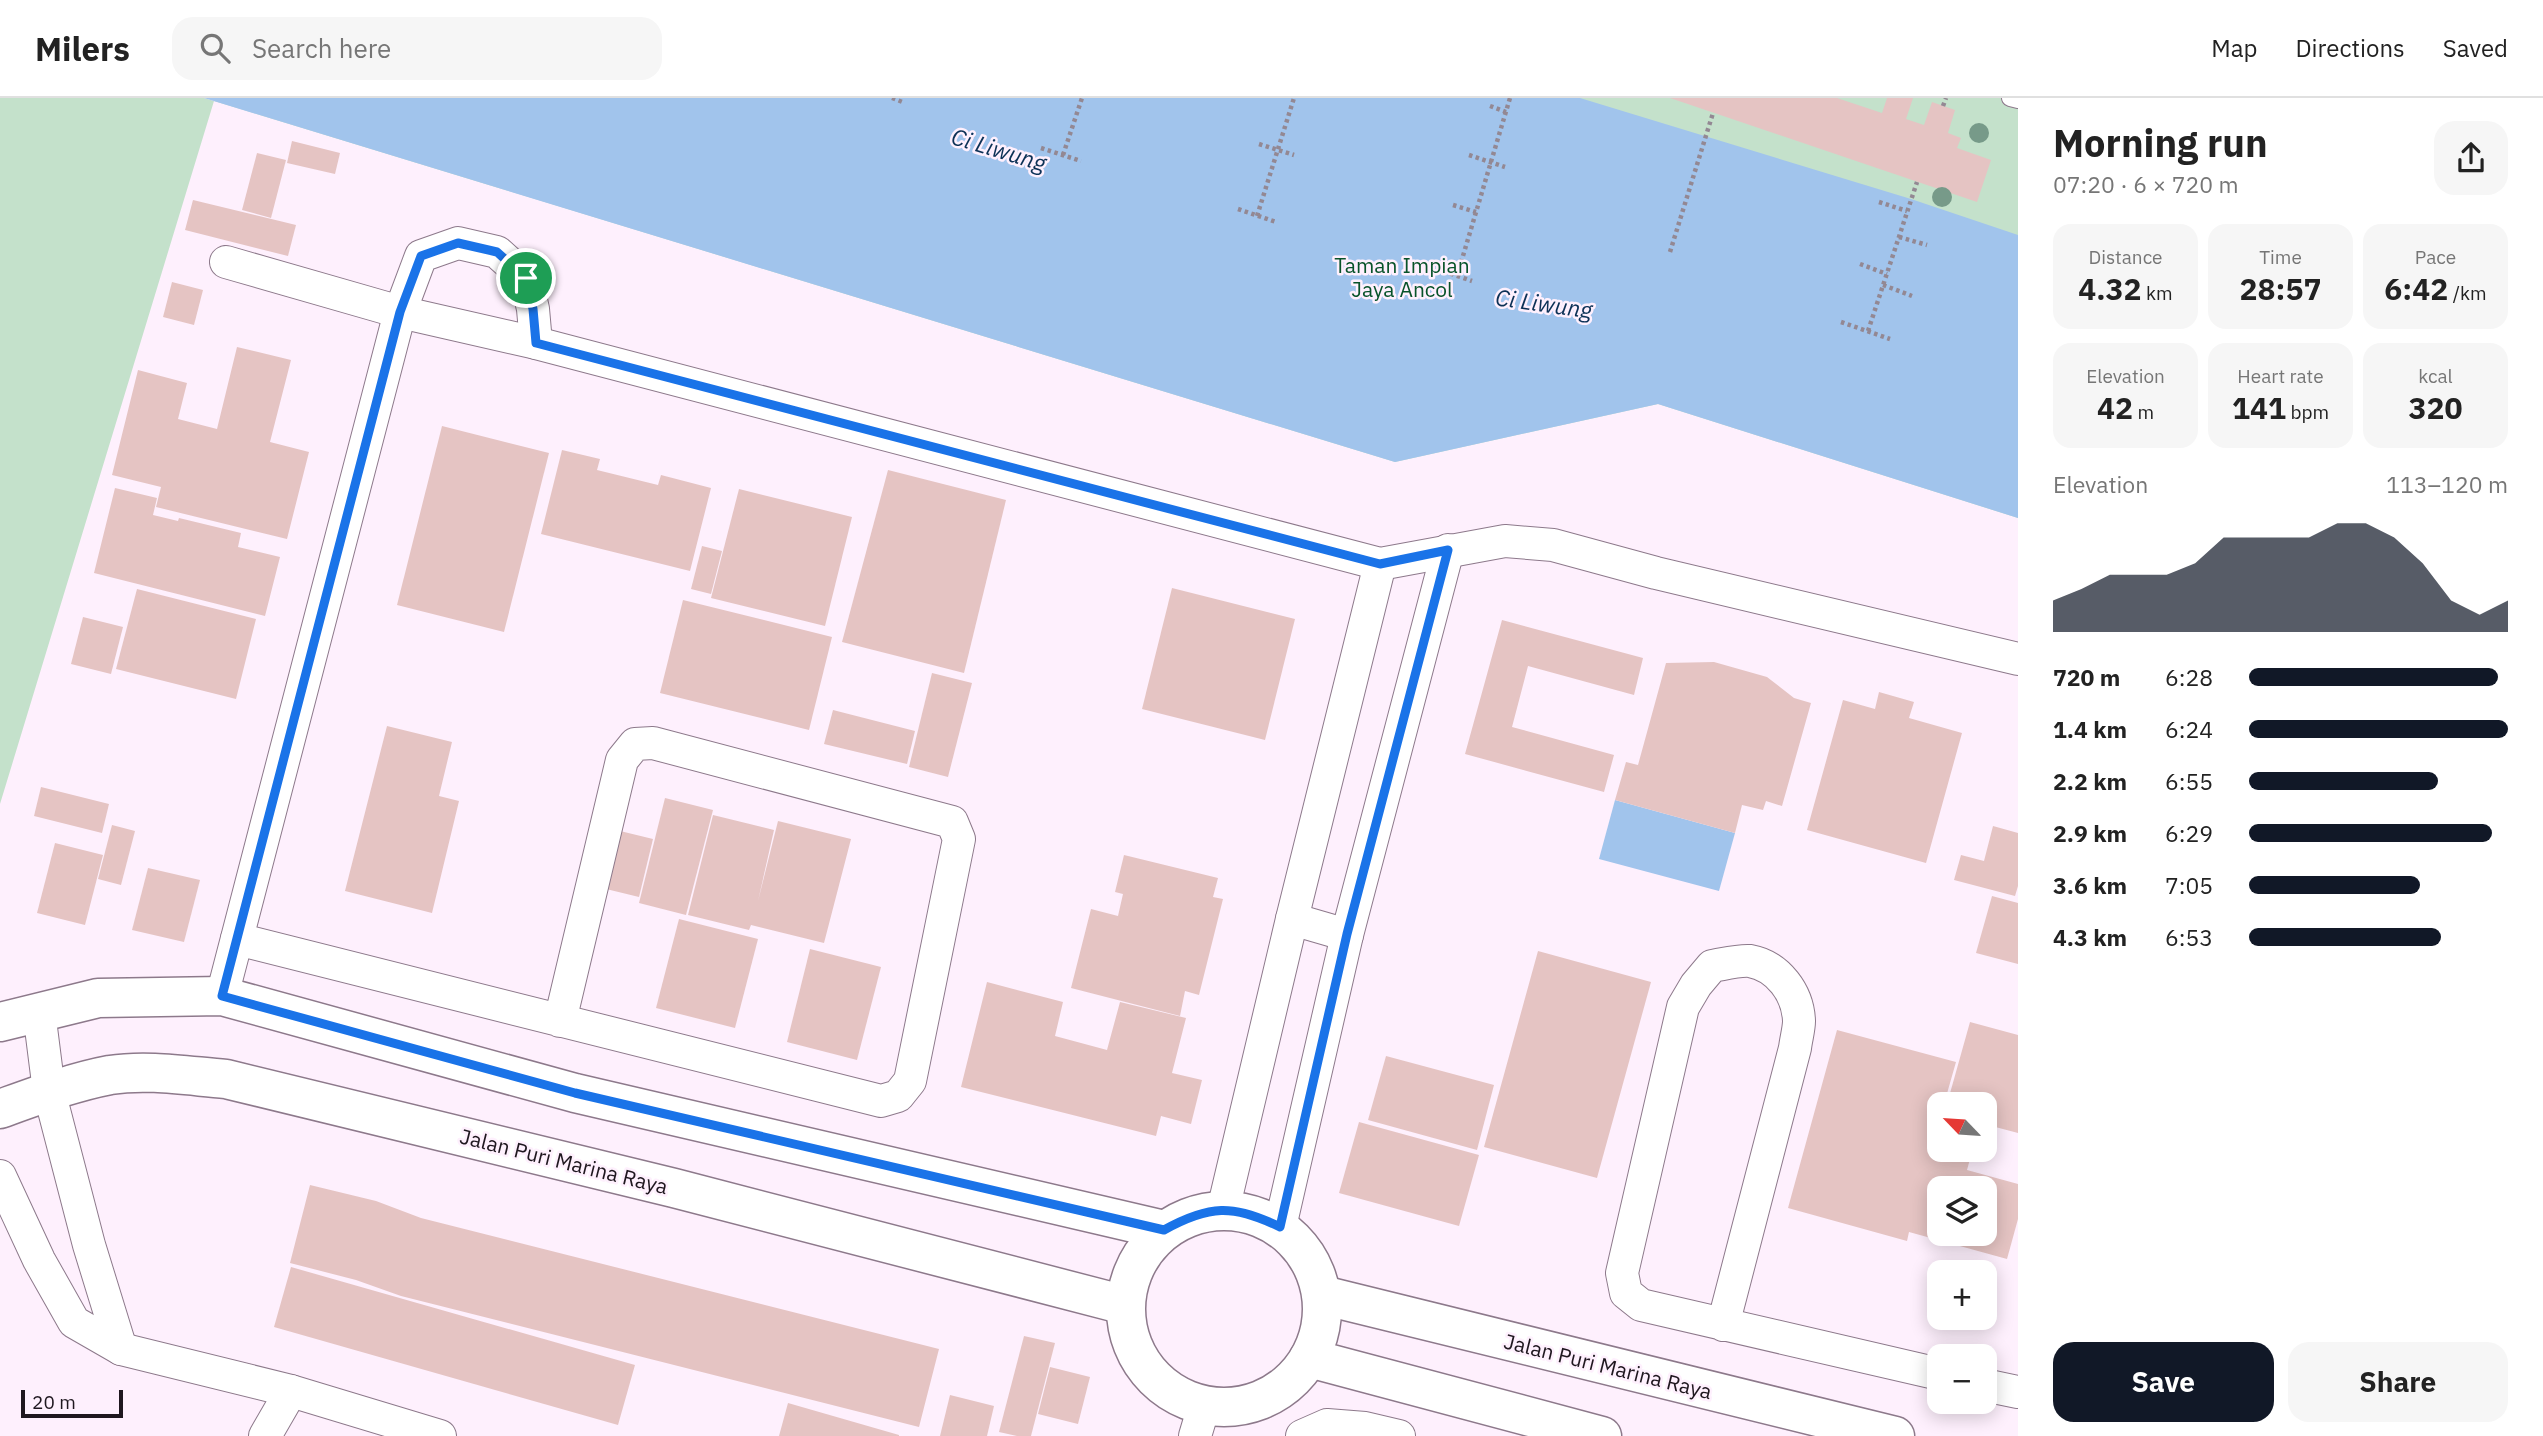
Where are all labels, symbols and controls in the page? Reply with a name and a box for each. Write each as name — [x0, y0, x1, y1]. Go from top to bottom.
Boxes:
search box — [172, 17, 662, 80]
text: Milers — [35, 27, 130, 70]
icon: search — [196, 29, 234, 67]
text: Search here — [252, 31, 391, 65]
text: Map — [2211, 32, 2257, 64]
text: Directions — [2295, 32, 2405, 64]
text: Saved — [2443, 32, 2508, 64]
text: Morning run — [2053, 118, 2268, 167]
water label: Ci Liwung — [948, 120, 1051, 178]
button: share — [2434, 121, 2508, 195]
text: 07:20 · 6 × 720 m — [2053, 169, 2239, 199]
text: Distance — [2088, 245, 2163, 269]
text: Time — [2259, 245, 2302, 269]
text: Pace — [2415, 245, 2456, 269]
pin — [496, 248, 556, 308]
park label: Taman Impian Jaya Ancol — [1334, 251, 1470, 303]
icon: arrive — [507, 259, 545, 297]
text: 4.32 — [2078, 269, 2142, 308]
text: 28:57 — [2240, 269, 2321, 308]
text: 6:42 — [2384, 269, 2448, 308]
water label: Ci Liwung — [1494, 281, 1596, 325]
text: km — [2142, 281, 2173, 305]
text: /km — [2448, 281, 2487, 305]
text: Elevation — [2086, 364, 2165, 388]
text: Heart rate — [2237, 364, 2324, 388]
text: kcal — [2418, 364, 2453, 388]
text: 42 — [2097, 388, 2133, 427]
text: 141 — [2232, 388, 2286, 427]
text: 320 — [2409, 388, 2463, 427]
text: m — [2133, 400, 2154, 424]
text: bpm — [2286, 400, 2329, 424]
text: Elevation — [2053, 469, 2148, 499]
text: 113–120 m — [2386, 469, 2508, 499]
text: 720 m — [2053, 662, 2120, 692]
text: 6:28 — [2165, 662, 2213, 692]
text: 1.4 km — [2053, 714, 2127, 744]
text: 6:24 — [2165, 714, 2213, 744]
text: 2.2 km — [2053, 766, 2127, 796]
text: 6:55 — [2165, 766, 2213, 796]
text: 2.9 km — [2053, 818, 2127, 848]
text: 6:29 — [2165, 818, 2213, 848]
text: 3.6 km — [2053, 870, 2127, 900]
text: 7:05 — [2165, 870, 2213, 900]
text: 4.3 km — [2053, 922, 2127, 952]
text: 6:53 — [2165, 922, 2213, 952]
north arrow — [1927, 1092, 1997, 1162]
map controls — [1927, 1092, 1997, 1414]
street label: Jalan Puri Marina Raya — [457, 1122, 671, 1200]
button: layers — [1927, 1176, 1997, 1246]
button: + — [1927, 1260, 1997, 1330]
street label: Jalan Puri Marina Raya — [1501, 1327, 1715, 1405]
button: Save — [2053, 1342, 2274, 1422]
button: Share — [2288, 1342, 2508, 1422]
button: − — [1927, 1344, 1997, 1414]
scale bar — [21, 1387, 122, 1419]
text: 20 m — [32, 1390, 76, 1414]

